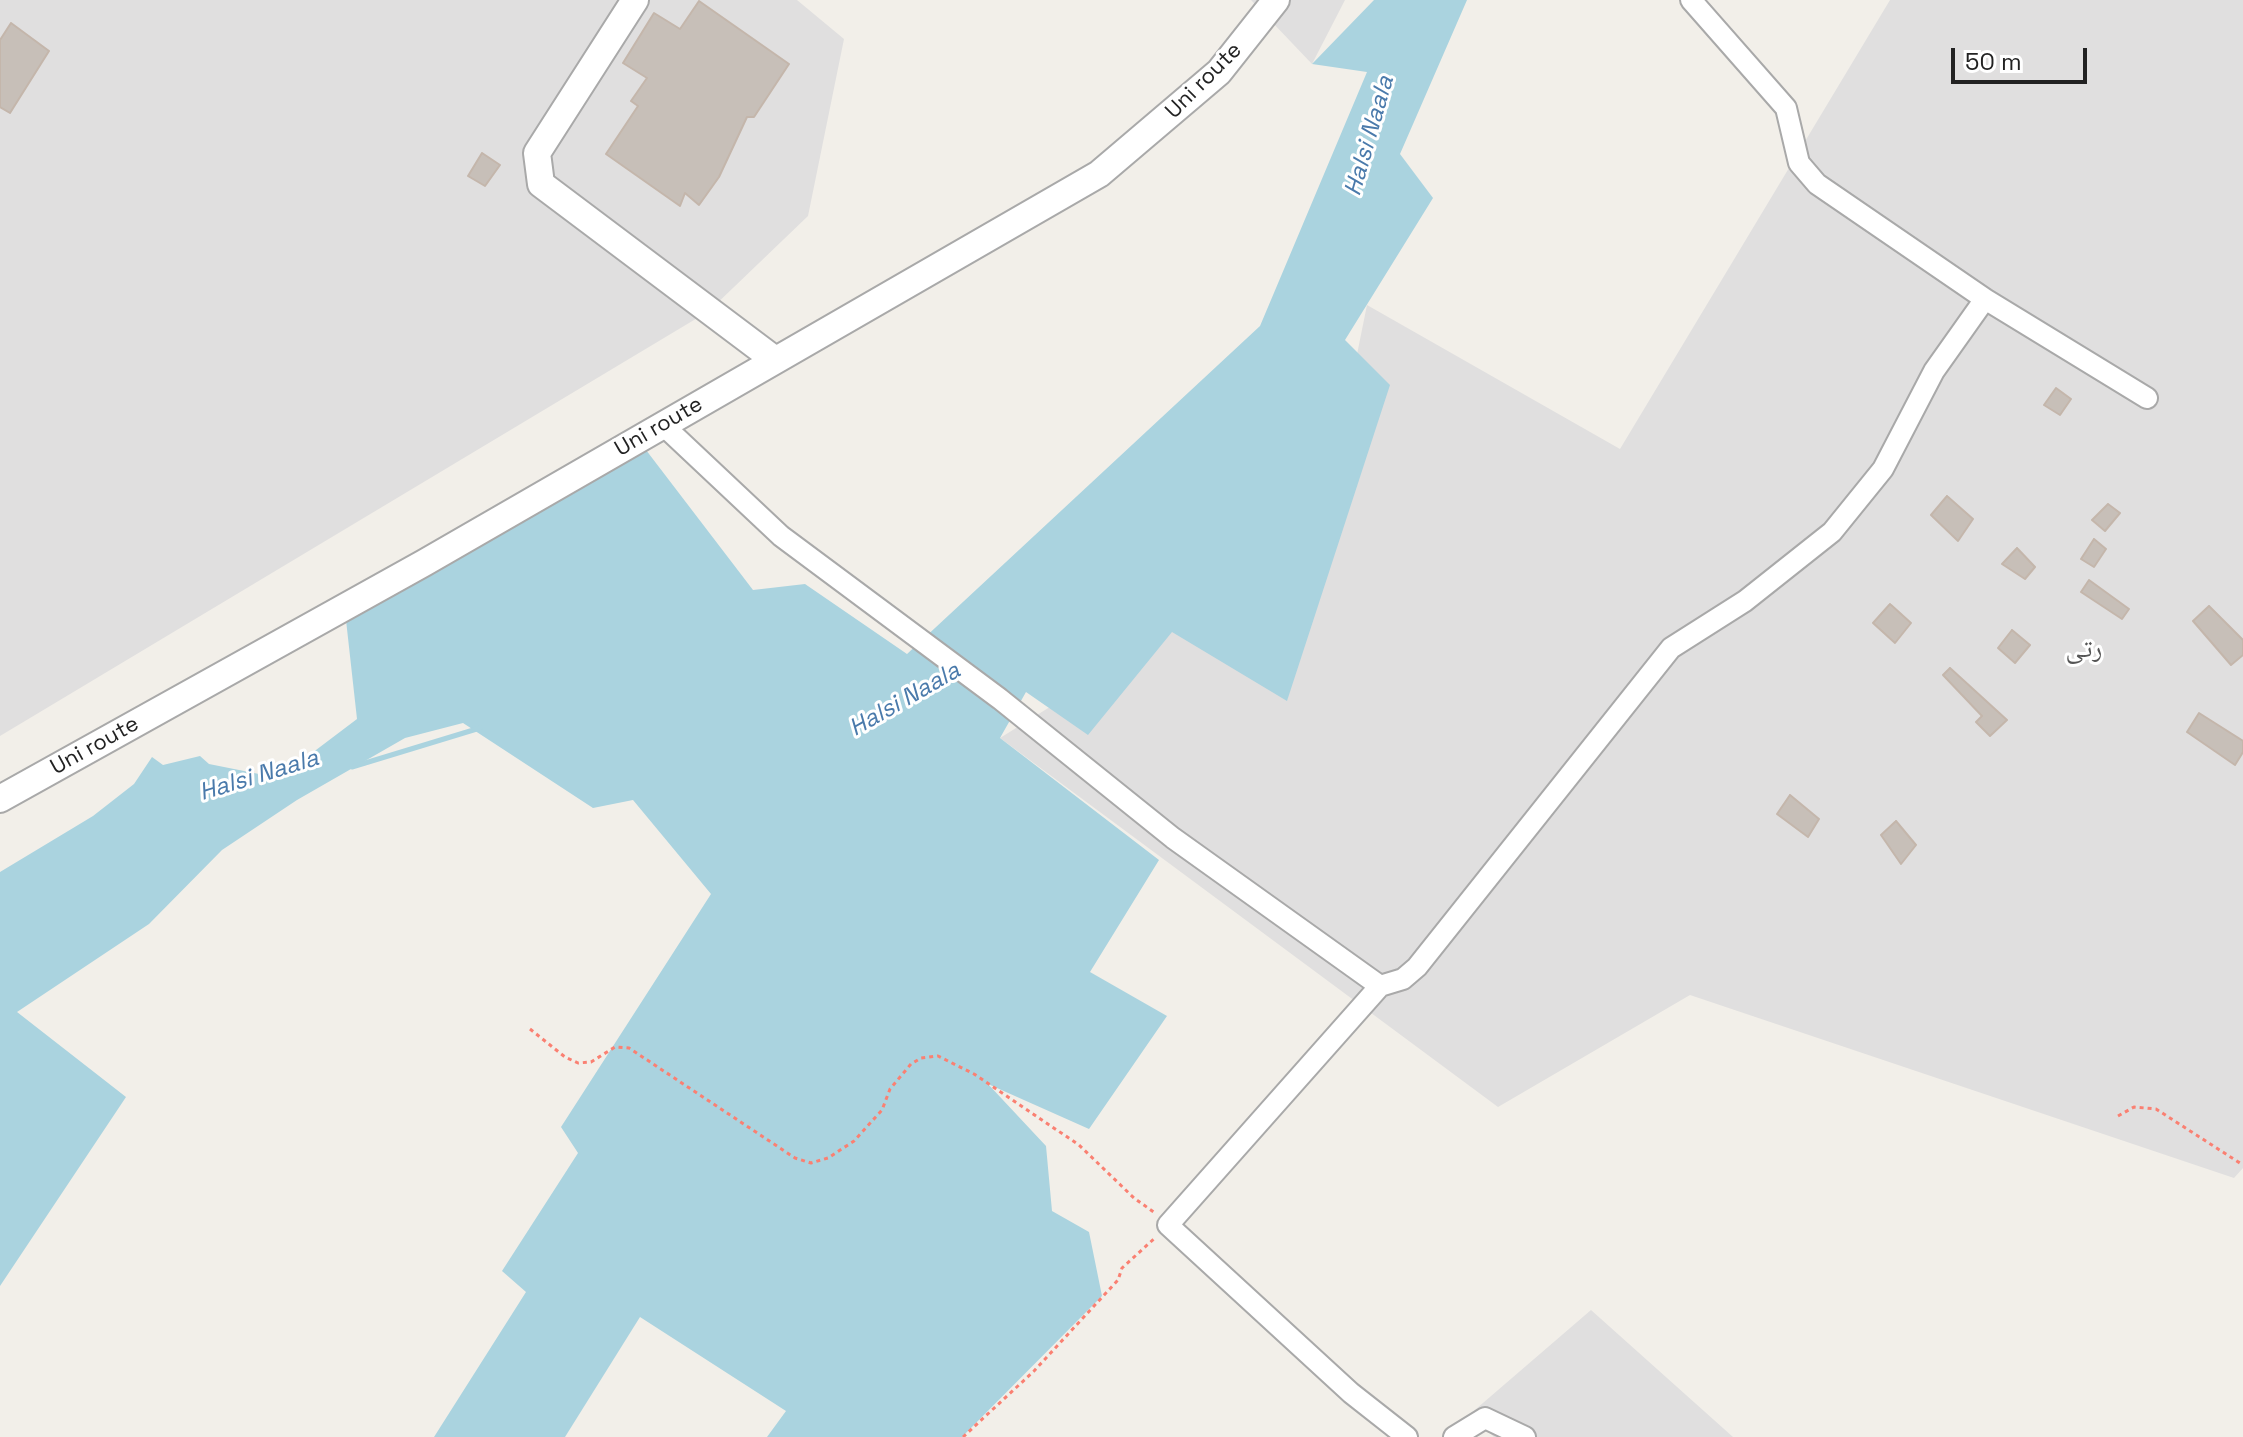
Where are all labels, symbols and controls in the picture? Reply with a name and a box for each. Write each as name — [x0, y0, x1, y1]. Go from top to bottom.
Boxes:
scale bar — [1955, 32, 2091, 82]
street label: Uni route — [1160, 37, 1248, 125]
text: 50 m — [1965, 46, 2022, 77]
water label: Halsi Naala — [1339, 73, 1401, 199]
street label: Uni route — [610, 391, 708, 463]
district label: رتی — [2066, 634, 2102, 666]
water label: Halsi Naala — [844, 657, 966, 743]
street label: Uni route — [46, 711, 144, 781]
water label: Halsi Naala — [196, 744, 322, 808]

